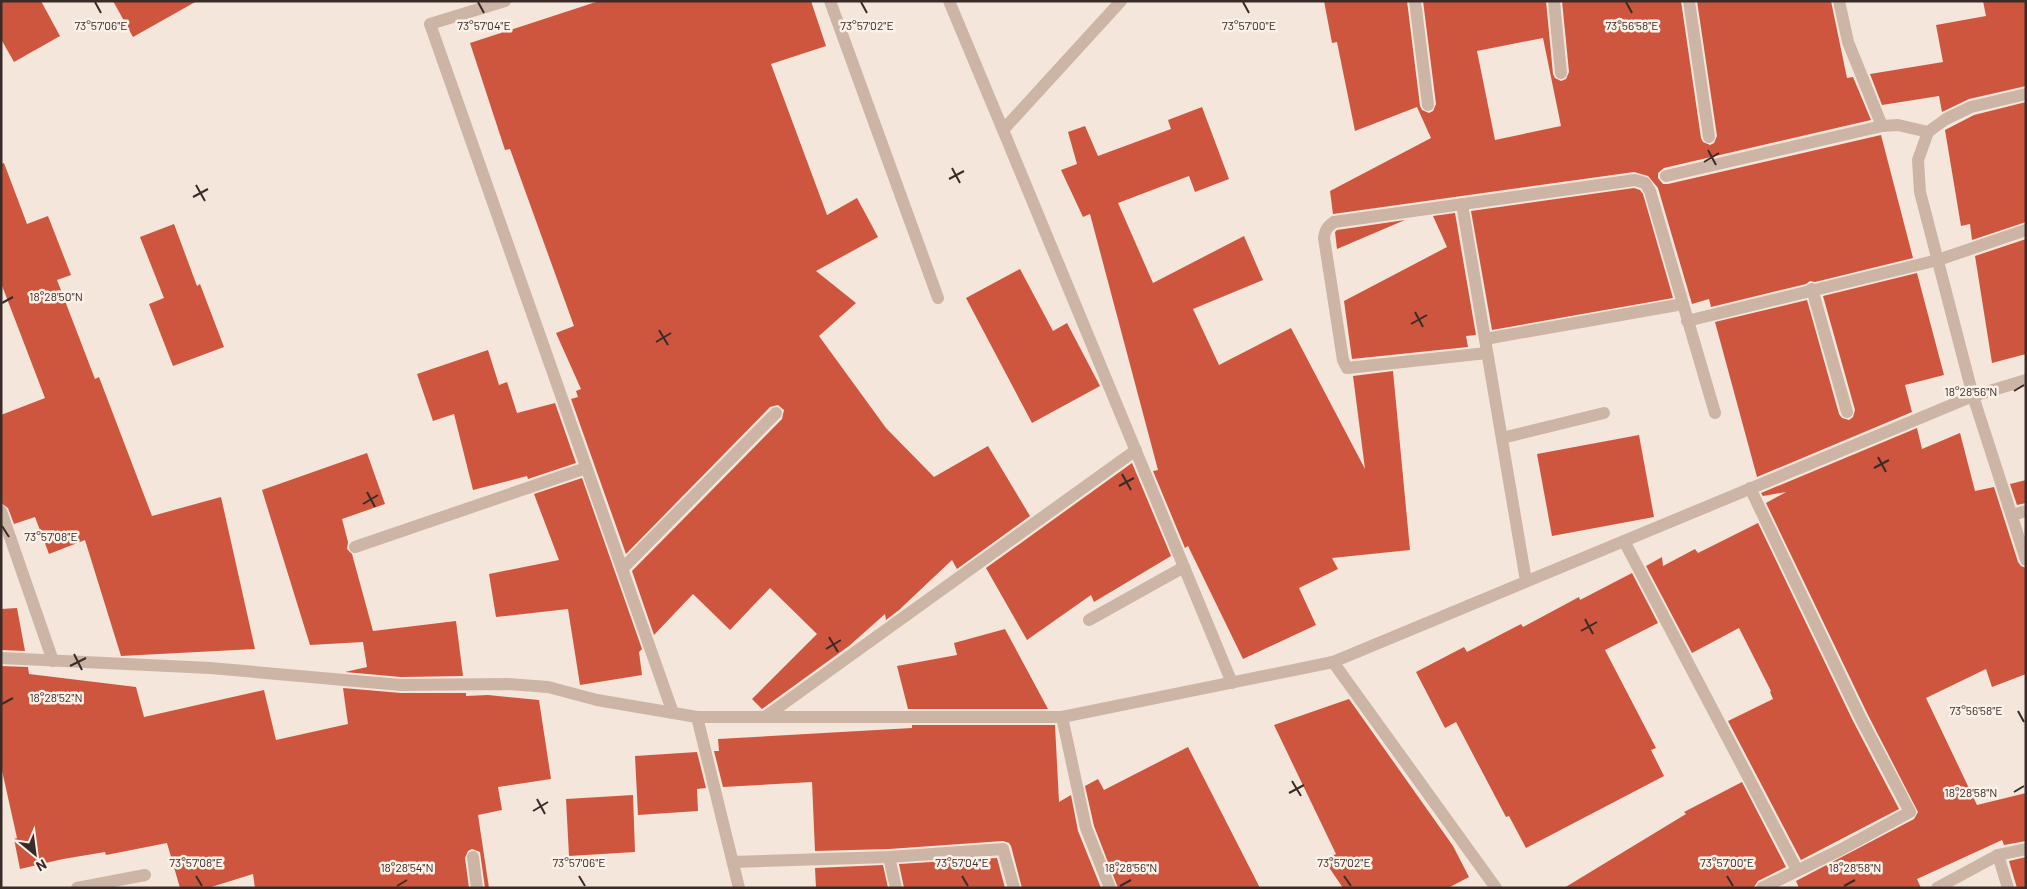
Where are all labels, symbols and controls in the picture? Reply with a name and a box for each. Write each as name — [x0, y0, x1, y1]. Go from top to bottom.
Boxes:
text: 73°57'06"E — [74, 18, 128, 32]
text: 73°57'04"E — [457, 18, 511, 32]
text: 73°57'02"E — [840, 18, 894, 32]
text: 73°57'00"E — [1222, 18, 1276, 32]
text: 73°56'58"E — [1605, 18, 1659, 32]
text: 18°28'50"N — [29, 289, 83, 303]
text: 18°28'56"N — [1945, 384, 1997, 398]
text: 73°57'08"E — [24, 529, 78, 543]
text: 18°28'52"N — [29, 690, 83, 704]
text: 73°56'58"E — [1949, 703, 2003, 717]
text: 18°28'58"N — [1945, 785, 1997, 799]
north arrow — [10, 829, 60, 879]
text: 73°57'08"E — [169, 855, 223, 869]
text: 73°57'06"E — [552, 855, 606, 869]
text: 73°57'04"E — [935, 855, 989, 869]
text: 73°57'02"E — [1317, 855, 1371, 869]
text: 73°57'00"E — [1700, 855, 1754, 869]
text: N — [33, 856, 50, 875]
text: 18°28'54"N — [380, 860, 434, 874]
text: 18°28'56"N — [1105, 860, 1157, 874]
text: 18°28'58"N — [1829, 860, 1881, 874]

